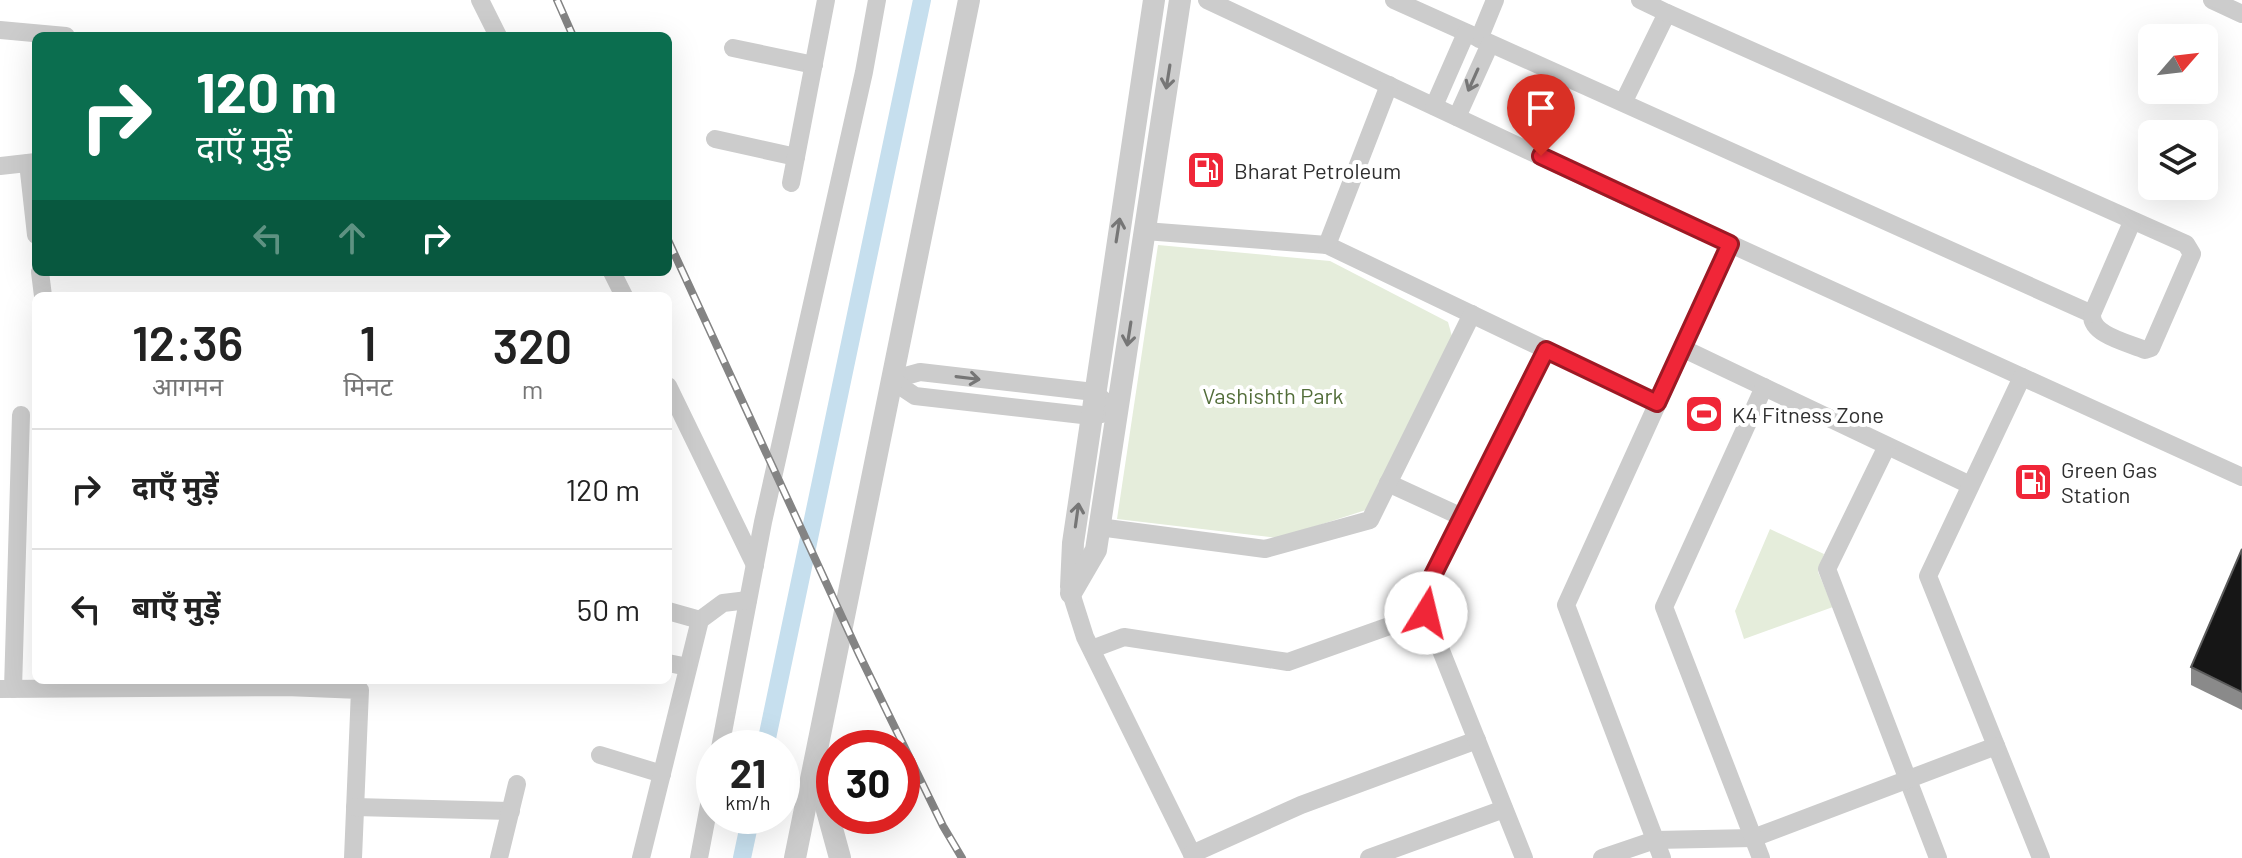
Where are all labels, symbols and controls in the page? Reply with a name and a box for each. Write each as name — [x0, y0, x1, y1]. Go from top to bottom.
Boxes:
north arrow — [2138, 24, 2218, 104]
map controls — [2138, 24, 2218, 200]
text: 120 m — [196, 57, 337, 124]
icon: right — [64, 64, 168, 168]
one-way arrow — [1160, 64, 1175, 89]
one-way arrow — [1465, 67, 1480, 92]
pin — [1507, 74, 1575, 156]
icon: arrive — [1519, 86, 1563, 130]
button: layers — [2138, 120, 2218, 200]
text: दाएँ मुड़ें — [196, 125, 292, 168]
fuel station icon: Bharat Petroleum — [1185, 149, 1227, 191]
place label: Bharat Petroleum — [1234, 157, 1401, 183]
icon: left — [246, 216, 290, 260]
icon: ahead — [330, 216, 374, 260]
icon: right — [414, 216, 458, 260]
one-way arrow — [1111, 218, 1126, 243]
text: 12:36 — [132, 313, 243, 371]
text: 1 — [360, 313, 377, 371]
text: 320 — [493, 316, 572, 374]
one-way arrow — [1121, 321, 1136, 346]
text: आगमन — [152, 370, 223, 401]
text: मिनट — [343, 370, 393, 401]
one-way arrow — [954, 370, 981, 385]
text: m — [522, 373, 543, 404]
park label: Vashishth Park — [1202, 382, 1344, 408]
sports icon: K4 Fitness Zone — [1683, 393, 1725, 435]
place label: K4 Fitness Zone — [1732, 401, 1884, 427]
place label: Green Gas Station — [2061, 456, 2157, 507]
fuel station icon: Green Gas Station — [2012, 461, 2054, 503]
icon: right — [64, 467, 108, 511]
text: दाएँ मुड़ें — [132, 468, 219, 504]
text: 120 m — [566, 471, 640, 507]
one-way arrow — [1070, 503, 1085, 528]
position arrow — [1384, 571, 1468, 655]
icon: left — [64, 587, 108, 631]
text: बाएँ मुड़ें — [132, 588, 220, 624]
text: 50 m — [577, 591, 640, 627]
speed limit sign: 30 — [816, 730, 920, 834]
text: 21 — [730, 748, 766, 796]
text: km/h — [725, 790, 771, 814]

